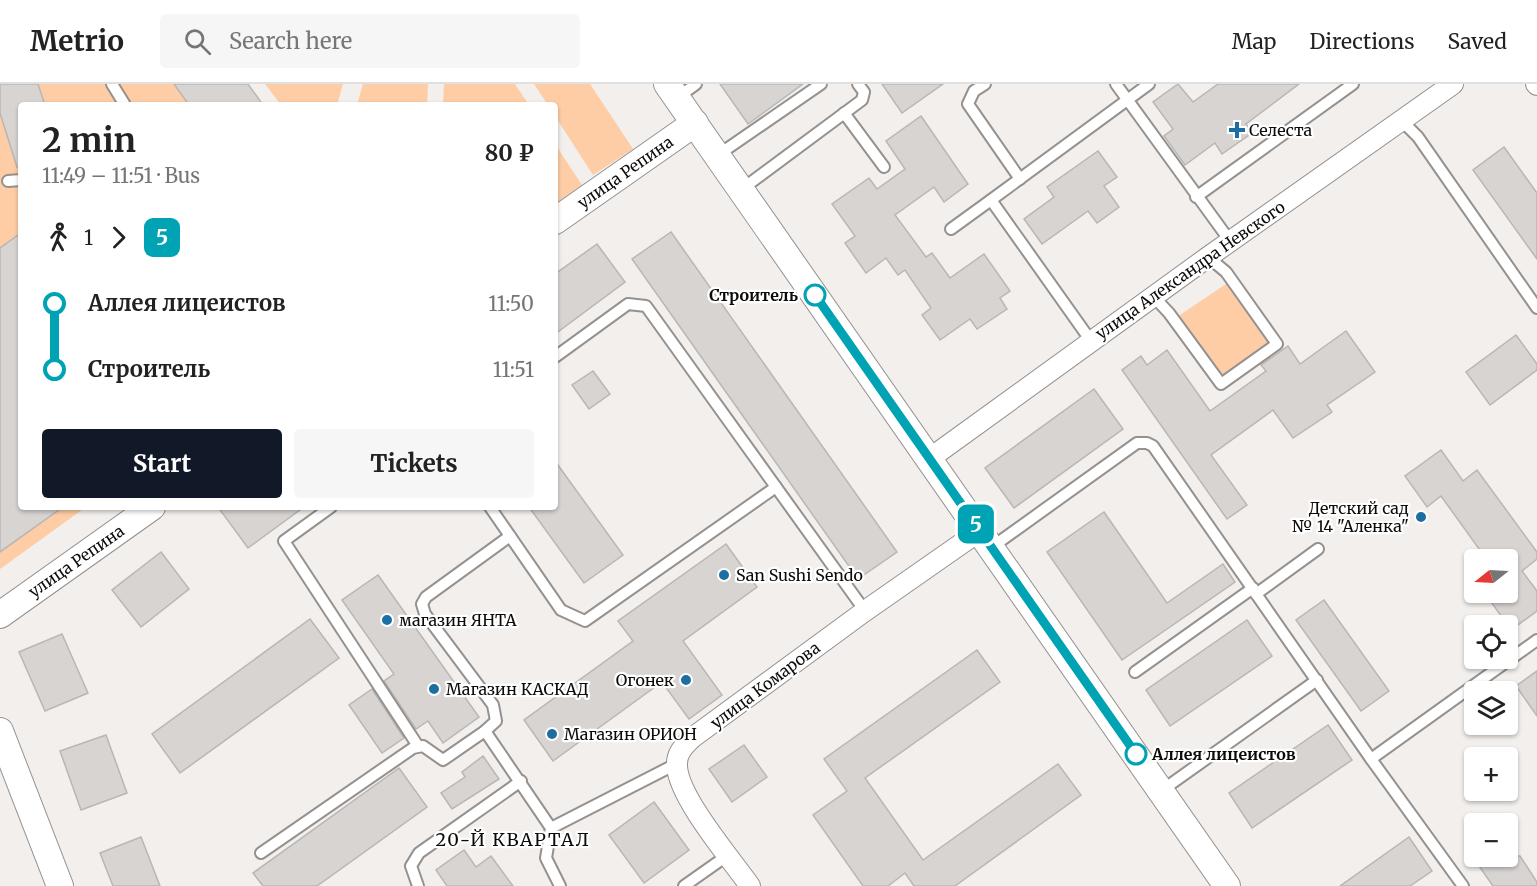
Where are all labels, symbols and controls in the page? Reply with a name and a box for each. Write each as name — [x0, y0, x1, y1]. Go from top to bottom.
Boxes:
search box — [160, 14, 580, 68]
text: Metrio — [30, 23, 124, 59]
icon: search — [181, 25, 214, 58]
text: Search here — [229, 27, 352, 55]
text: Map — [1232, 28, 1276, 55]
text: Directions — [1309, 28, 1414, 55]
text: Saved — [1447, 28, 1507, 55]
text: 2 min — [42, 120, 136, 161]
place label: Селеста — [1249, 120, 1312, 140]
marker: Селеста — [1230, 123, 1244, 137]
street label: улица Репина — [573, 131, 677, 212]
text: 80 ₽ — [485, 139, 534, 167]
text: 11:49 – 11:51 · Bus — [42, 163, 200, 188]
street label: улица Александра Невского — [1091, 197, 1289, 343]
icon: walk — [42, 221, 75, 254]
icon: forward — [102, 221, 135, 254]
text: 5 — [156, 224, 168, 251]
text: 1 — [84, 225, 93, 250]
marker: Строитель — [804, 284, 826, 306]
place label: Строитель — [709, 285, 798, 305]
text: Аллея лицеистов — [88, 289, 285, 317]
text: 11:50 — [488, 291, 534, 316]
text: Строитель — [88, 355, 210, 383]
text: 11:51 — [493, 357, 534, 382]
button: Start — [42, 429, 282, 498]
button: Tickets — [294, 429, 534, 498]
place label: Детский сад № 14 "Аленка" — [1292, 498, 1409, 536]
line badge: 5 — [956, 504, 996, 544]
marker: Детский сад № 14 "Аленка" — [1414, 510, 1428, 524]
text: 5 — [970, 511, 982, 538]
street label: улица Репина — [24, 520, 128, 601]
north arrow — [1464, 549, 1518, 603]
map controls — [1464, 549, 1518, 867]
place label: San Sushi Sendo — [736, 565, 863, 585]
marker: San Sushi Sendo — [717, 568, 731, 582]
place label: магазин ЯНТА — [399, 610, 517, 630]
marker: магазин ЯНТА — [380, 613, 394, 627]
button: locate — [1464, 615, 1518, 669]
street label: улица Комарова — [706, 637, 824, 733]
place label: Огонек — [616, 670, 674, 690]
marker: Огонек — [679, 673, 693, 687]
place label: Магазин КАСКАД — [446, 679, 589, 699]
button: layers — [1464, 681, 1518, 735]
marker: Магазин КАСКАД — [427, 682, 441, 696]
place label: Магазин ОРИОН — [564, 724, 697, 744]
marker: Магазин ОРИОН — [545, 727, 559, 741]
marker: Аллея лицеистов — [1125, 743, 1147, 765]
place label: Аллея лицеистов — [1151, 744, 1296, 764]
button: + — [1464, 747, 1518, 801]
button: − — [1464, 813, 1518, 867]
district label: 20-Й КВАРТАЛ — [435, 828, 591, 851]

